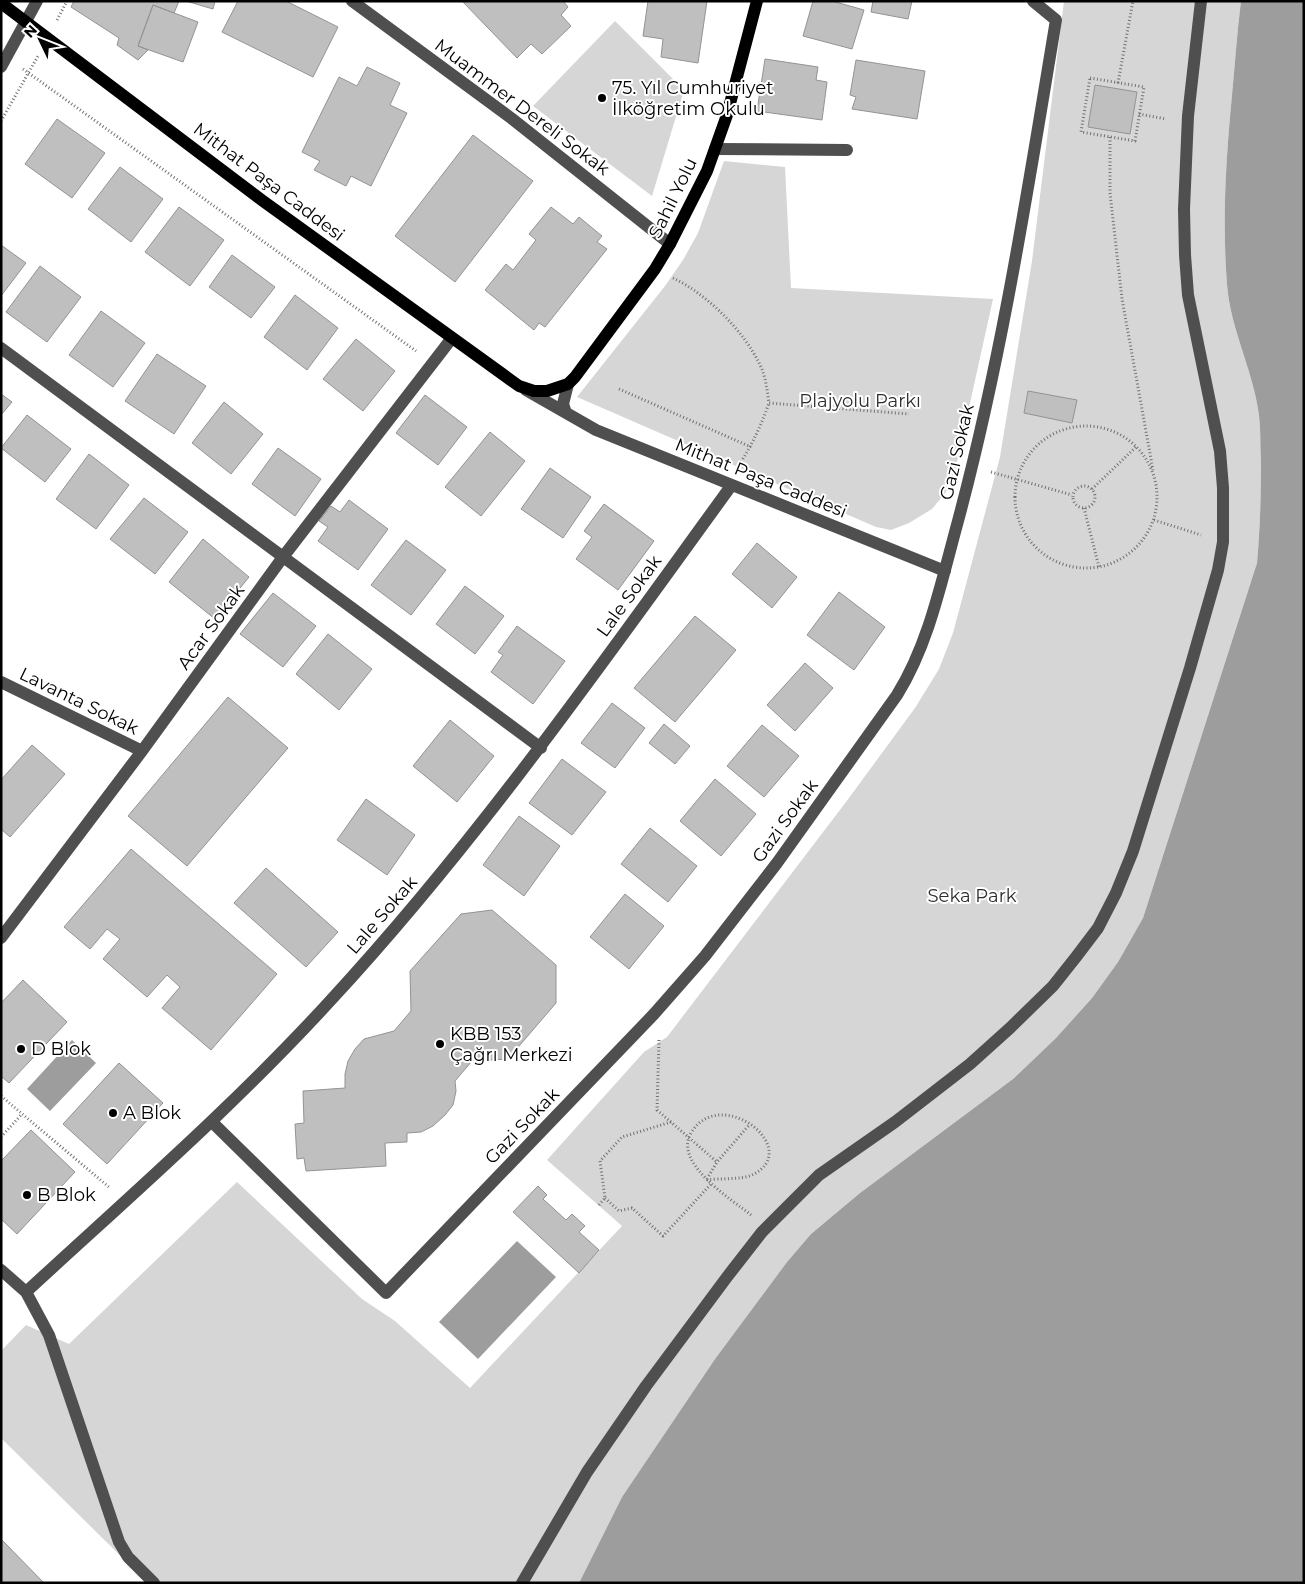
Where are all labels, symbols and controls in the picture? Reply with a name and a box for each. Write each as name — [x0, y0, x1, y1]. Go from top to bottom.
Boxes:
north arrow — [15, 15, 65, 65]
text: N — [20, 21, 41, 41]
street label: Muammer Dereli Sokak — [430, 34, 614, 180]
place label: 75. Yıl Cumhuriyet İlköğretim Okulu — [612, 77, 774, 120]
marker: 75. Yıl Cumhuriyet İlköğretim Okulu — [596, 92, 608, 104]
street label: Mithat Paşa Caddesi — [189, 118, 349, 246]
street label: Sahil Yolu — [644, 154, 702, 242]
park label: Plajyolu Parkı — [799, 390, 921, 412]
street label: Gazi Sokak — [935, 402, 979, 502]
street label: Mithat Paşa Caddesi — [672, 433, 850, 523]
street label: Lale Sokak — [592, 551, 666, 641]
street label: Acar Sokak — [173, 580, 249, 674]
street label: Lavanta Sokak — [16, 663, 142, 739]
street label: Gazi Sokak — [747, 775, 823, 867]
street label: Lale Sokak — [342, 871, 422, 958]
park label: Seka Park — [928, 885, 1017, 907]
place label: KBB 153 Çağrı Merkezi — [450, 1023, 573, 1066]
place label: D Blok — [31, 1038, 91, 1060]
marker: KBB 153 Çağrı Merkezi — [434, 1038, 446, 1050]
marker: D Blok — [15, 1043, 27, 1055]
street label: Gazi Sokak — [480, 1083, 564, 1169]
place label: A Blok — [123, 1102, 181, 1124]
marker: A Blok — [107, 1107, 119, 1119]
place label: B Blok — [37, 1184, 96, 1206]
marker: B Blok — [21, 1189, 33, 1201]

